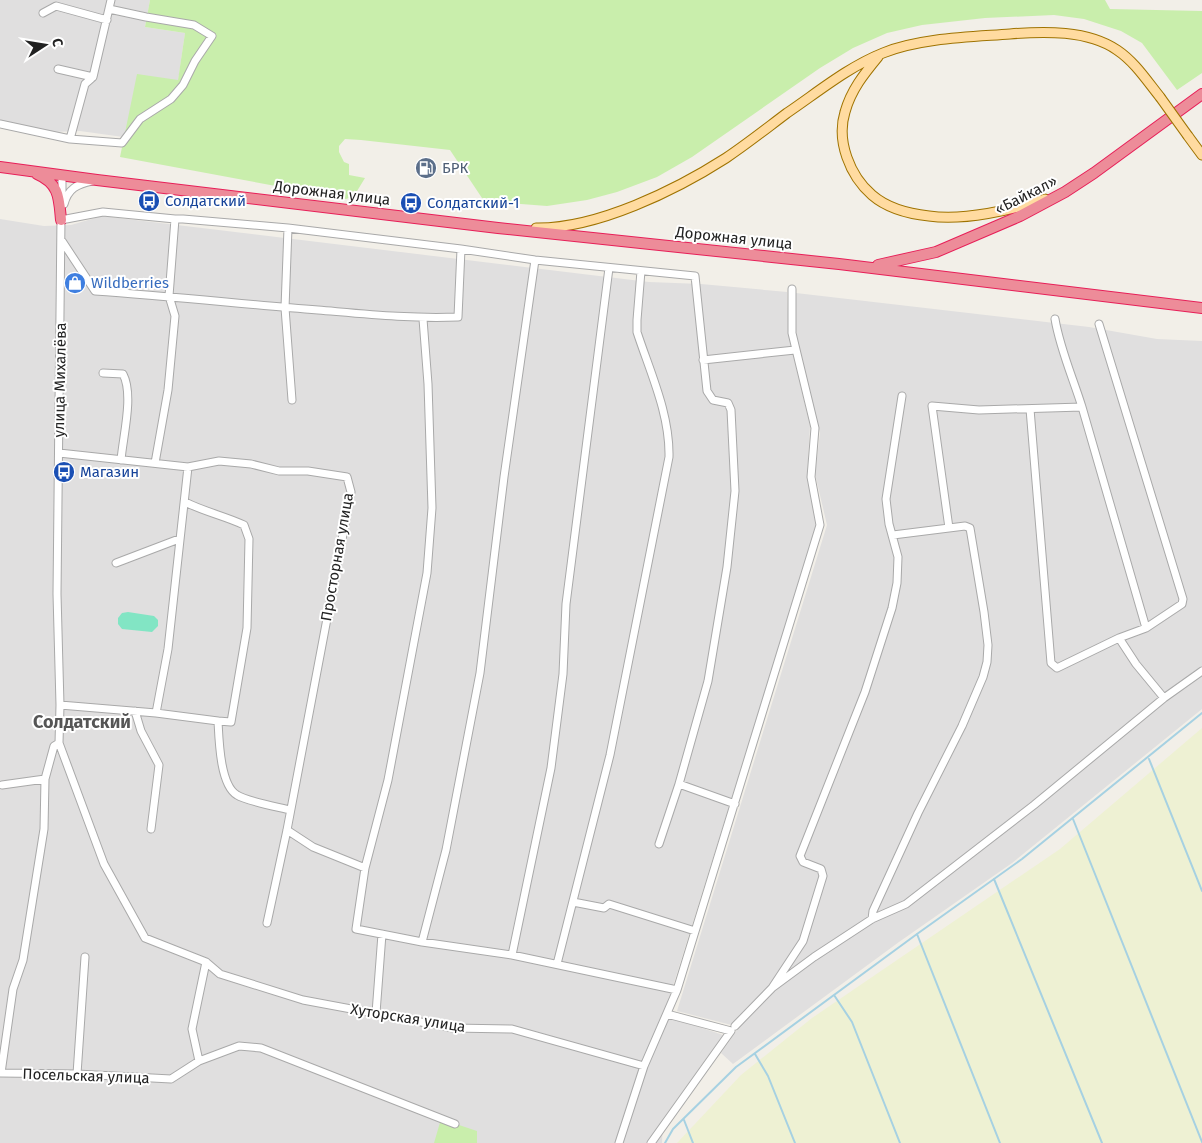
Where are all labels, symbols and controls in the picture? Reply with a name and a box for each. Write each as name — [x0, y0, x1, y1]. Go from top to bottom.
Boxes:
north arrow — [20, 20, 70, 70]
text: С — [48, 37, 66, 48]
fuel station icon: БРК — [414, 156, 438, 180]
place label: БРК — [442, 159, 468, 177]
street label: «Байкал» — [992, 172, 1060, 218]
street label: Дорожная улица — [272, 177, 391, 209]
bus stop icon: Солдатский — [137, 189, 161, 213]
bus stop icon: Солдатский-1 — [399, 191, 423, 215]
place label: Солдатский — [165, 192, 246, 210]
place label: Солдатский-1 — [427, 194, 519, 212]
street label: Дорожная улица — [674, 223, 793, 253]
shop icon: Wildberries — [63, 271, 87, 295]
place label: Wildberries — [91, 274, 169, 292]
street label: улица Михалёва — [50, 322, 70, 438]
bus stop icon: Магазин — [52, 460, 76, 484]
place label: Магазин — [80, 463, 139, 481]
street label: Просторная улица — [317, 491, 357, 623]
district label: Солдатский — [33, 711, 131, 733]
street label: Хуторская улица — [349, 1000, 467, 1036]
street label: Посельская улица — [22, 1065, 150, 1087]

